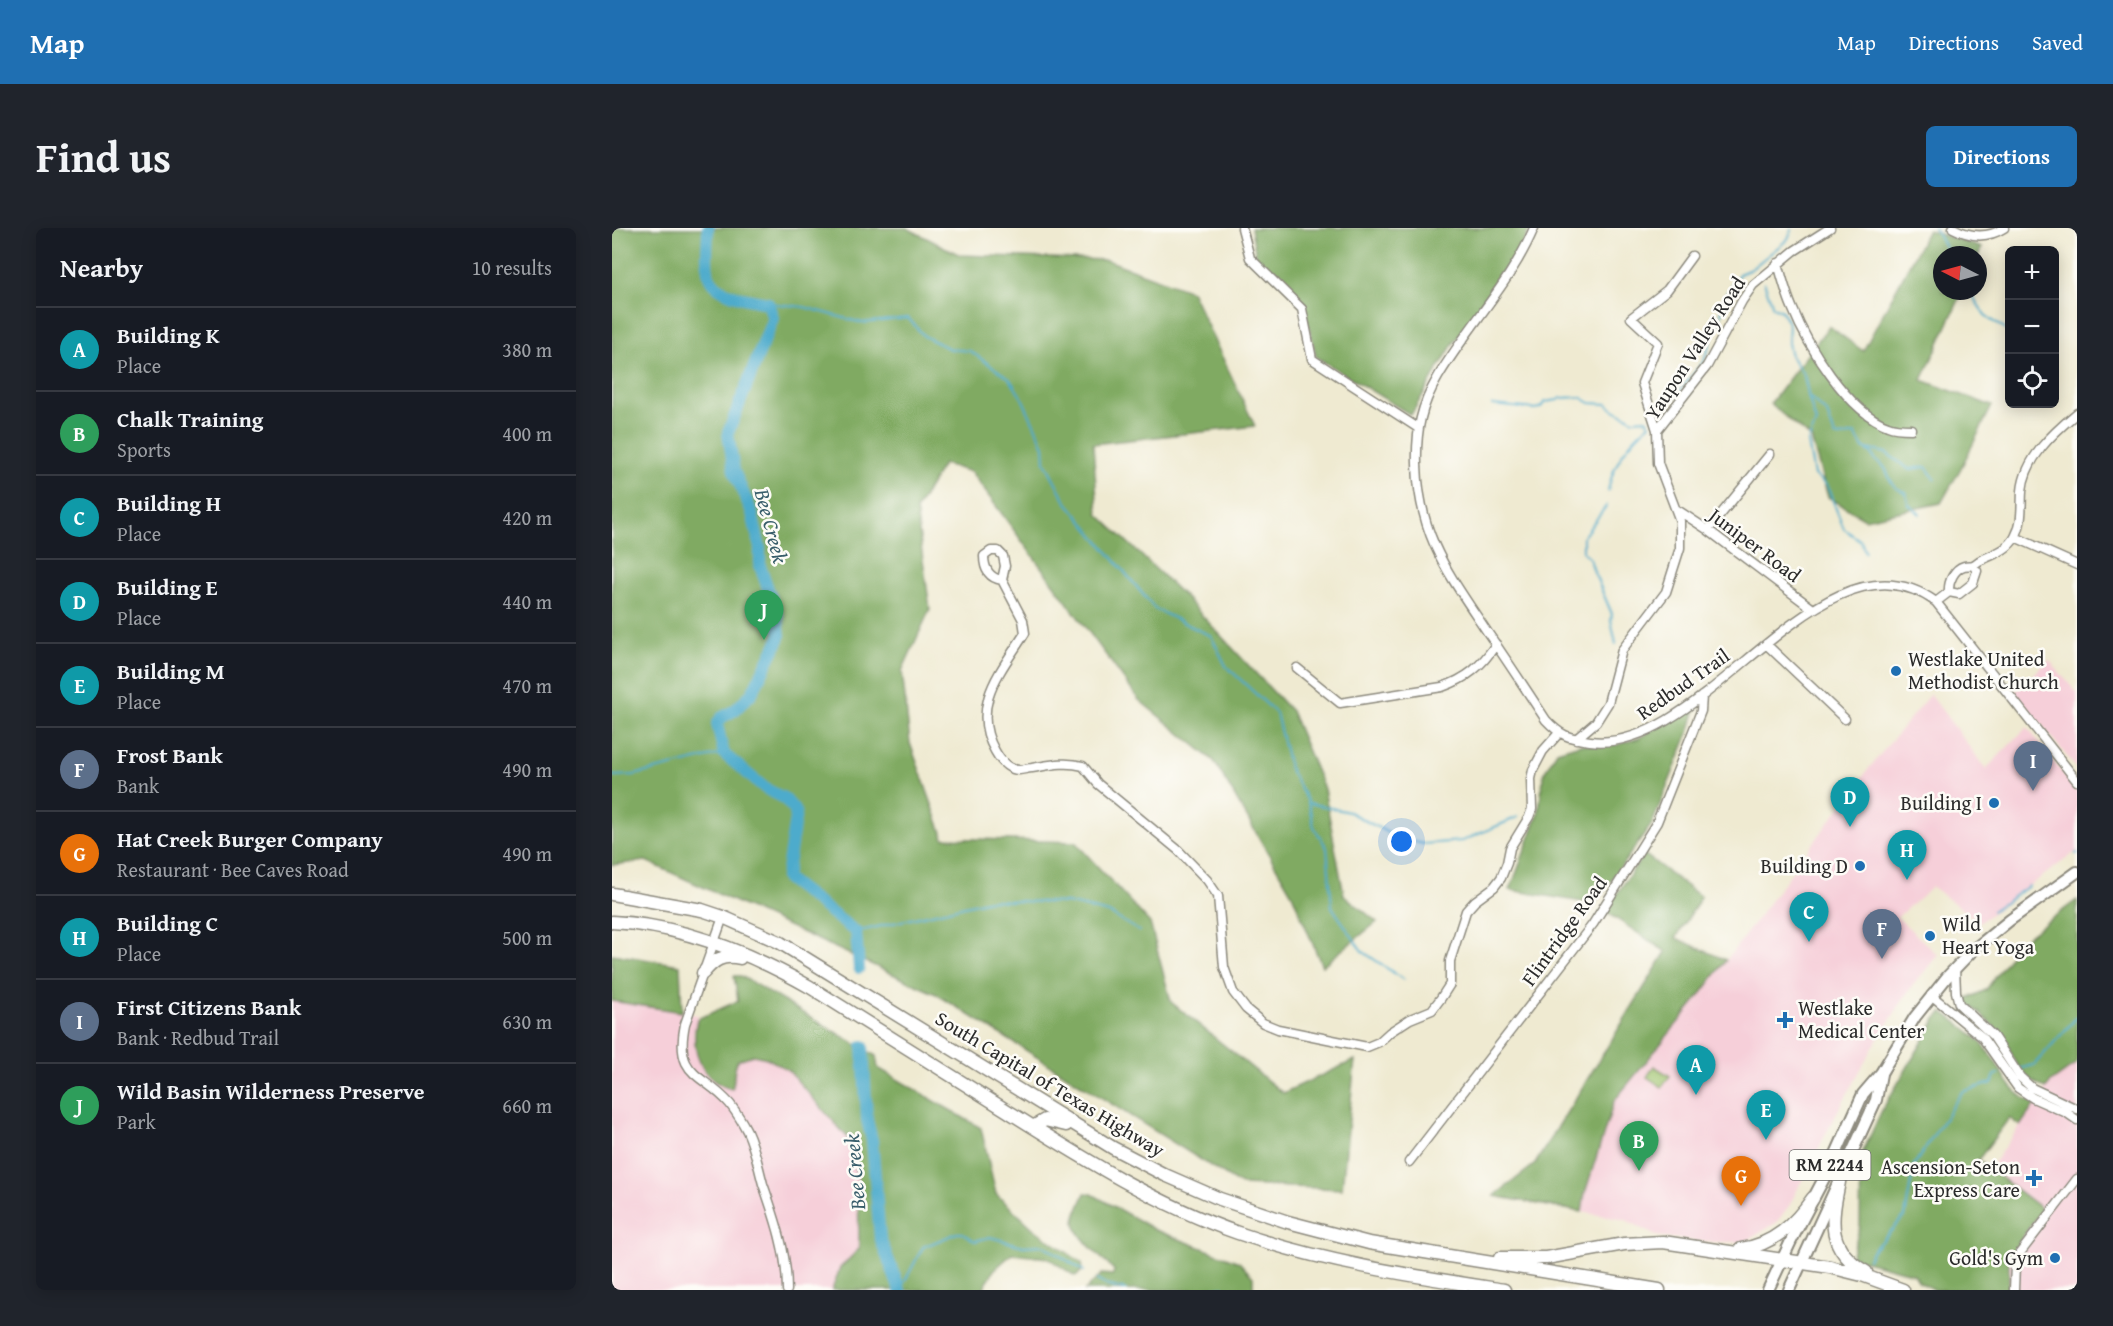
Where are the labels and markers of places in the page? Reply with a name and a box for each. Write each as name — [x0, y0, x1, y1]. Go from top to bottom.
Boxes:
pin: J — [744, 590, 784, 640]
place label: Westlake United Methodist Church — [1908, 644, 2059, 696]
marker: Westlake United Methodist Church — [1889, 664, 1903, 678]
pin: I — [2014, 742, 2052, 791]
pin: D — [1830, 778, 1870, 827]
place label: Building I — [1901, 788, 1982, 817]
marker: Building I — [1987, 796, 2001, 810]
pin: H — [1888, 830, 1926, 880]
place label: Building D — [1761, 851, 1848, 880]
marker: Building D — [1853, 859, 1867, 873]
pin: C — [1790, 892, 1828, 942]
place label: Wild Heart Yoga — [1942, 909, 2035, 961]
pin: F — [1862, 910, 1902, 959]
marker: Wild Heart Yoga — [1923, 929, 1937, 943]
place label: Westlake Medical Center — [1798, 993, 1925, 1045]
marker: Westlake Medical Center — [1776, 1011, 1794, 1029]
pin: A — [1676, 1046, 1716, 1095]
pin: E — [1746, 1090, 1786, 1140]
pin: B — [1620, 1122, 1658, 1171]
place label: Ascension-Seton Express Care — [1881, 1152, 2020, 1204]
pin: G — [1722, 1156, 1760, 1206]
marker: Ascension-Seton Express Care — [2025, 1169, 2043, 1187]
place label: Gold's Gym — [1949, 1243, 2044, 1272]
marker: Gold's Gym — [2048, 1251, 2062, 1265]

